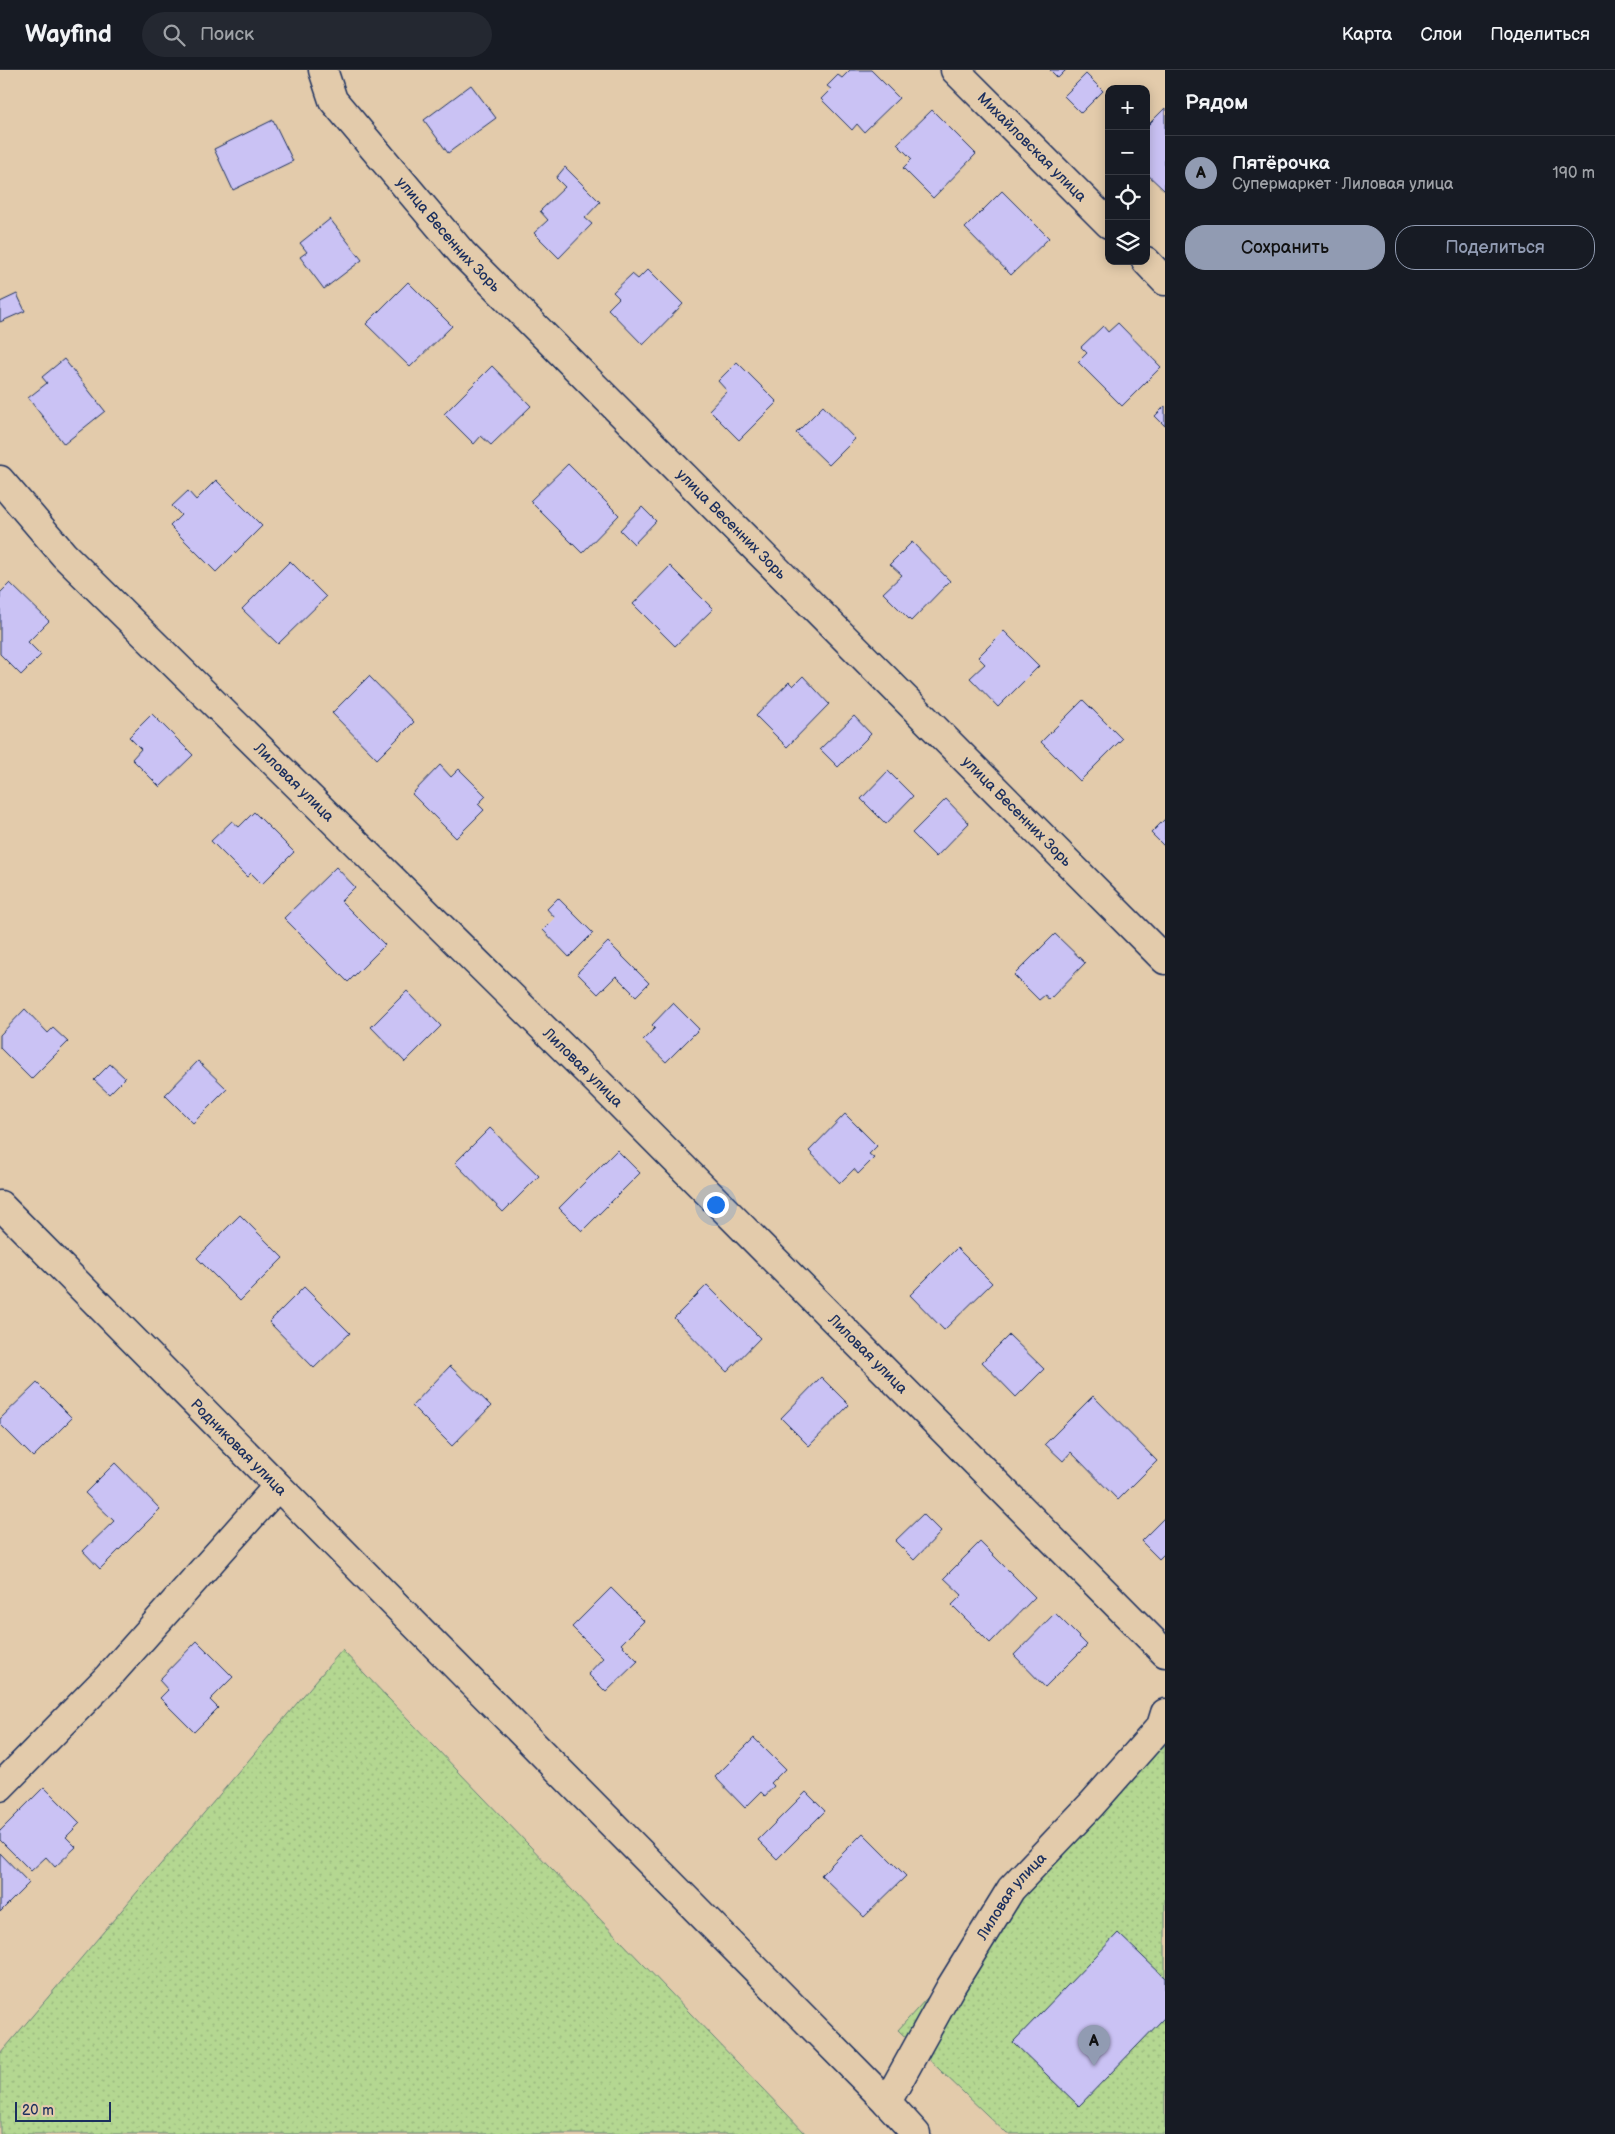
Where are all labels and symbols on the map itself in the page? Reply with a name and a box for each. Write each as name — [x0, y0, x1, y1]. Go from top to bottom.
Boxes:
street label: Михайловская улица — [973, 89, 1091, 206]
street label: улица Весенних Зорь — [392, 173, 505, 297]
street label: улица Весенних Зорь — [672, 465, 790, 584]
street label: Лиловая улица — [249, 738, 338, 826]
street label: улица Весенних Зорь — [958, 752, 1076, 871]
street label: Лиловая улица — [538, 1023, 627, 1112]
your location — [703, 1192, 729, 1218]
street label: Лиловая улица — [823, 1310, 911, 1398]
street label: Родниковая улица — [186, 1395, 291, 1500]
street label: Лиловая улица — [972, 1849, 1051, 1944]
pin: A — [1078, 2025, 1110, 2066]
scale bar — [15, 2099, 111, 2122]

